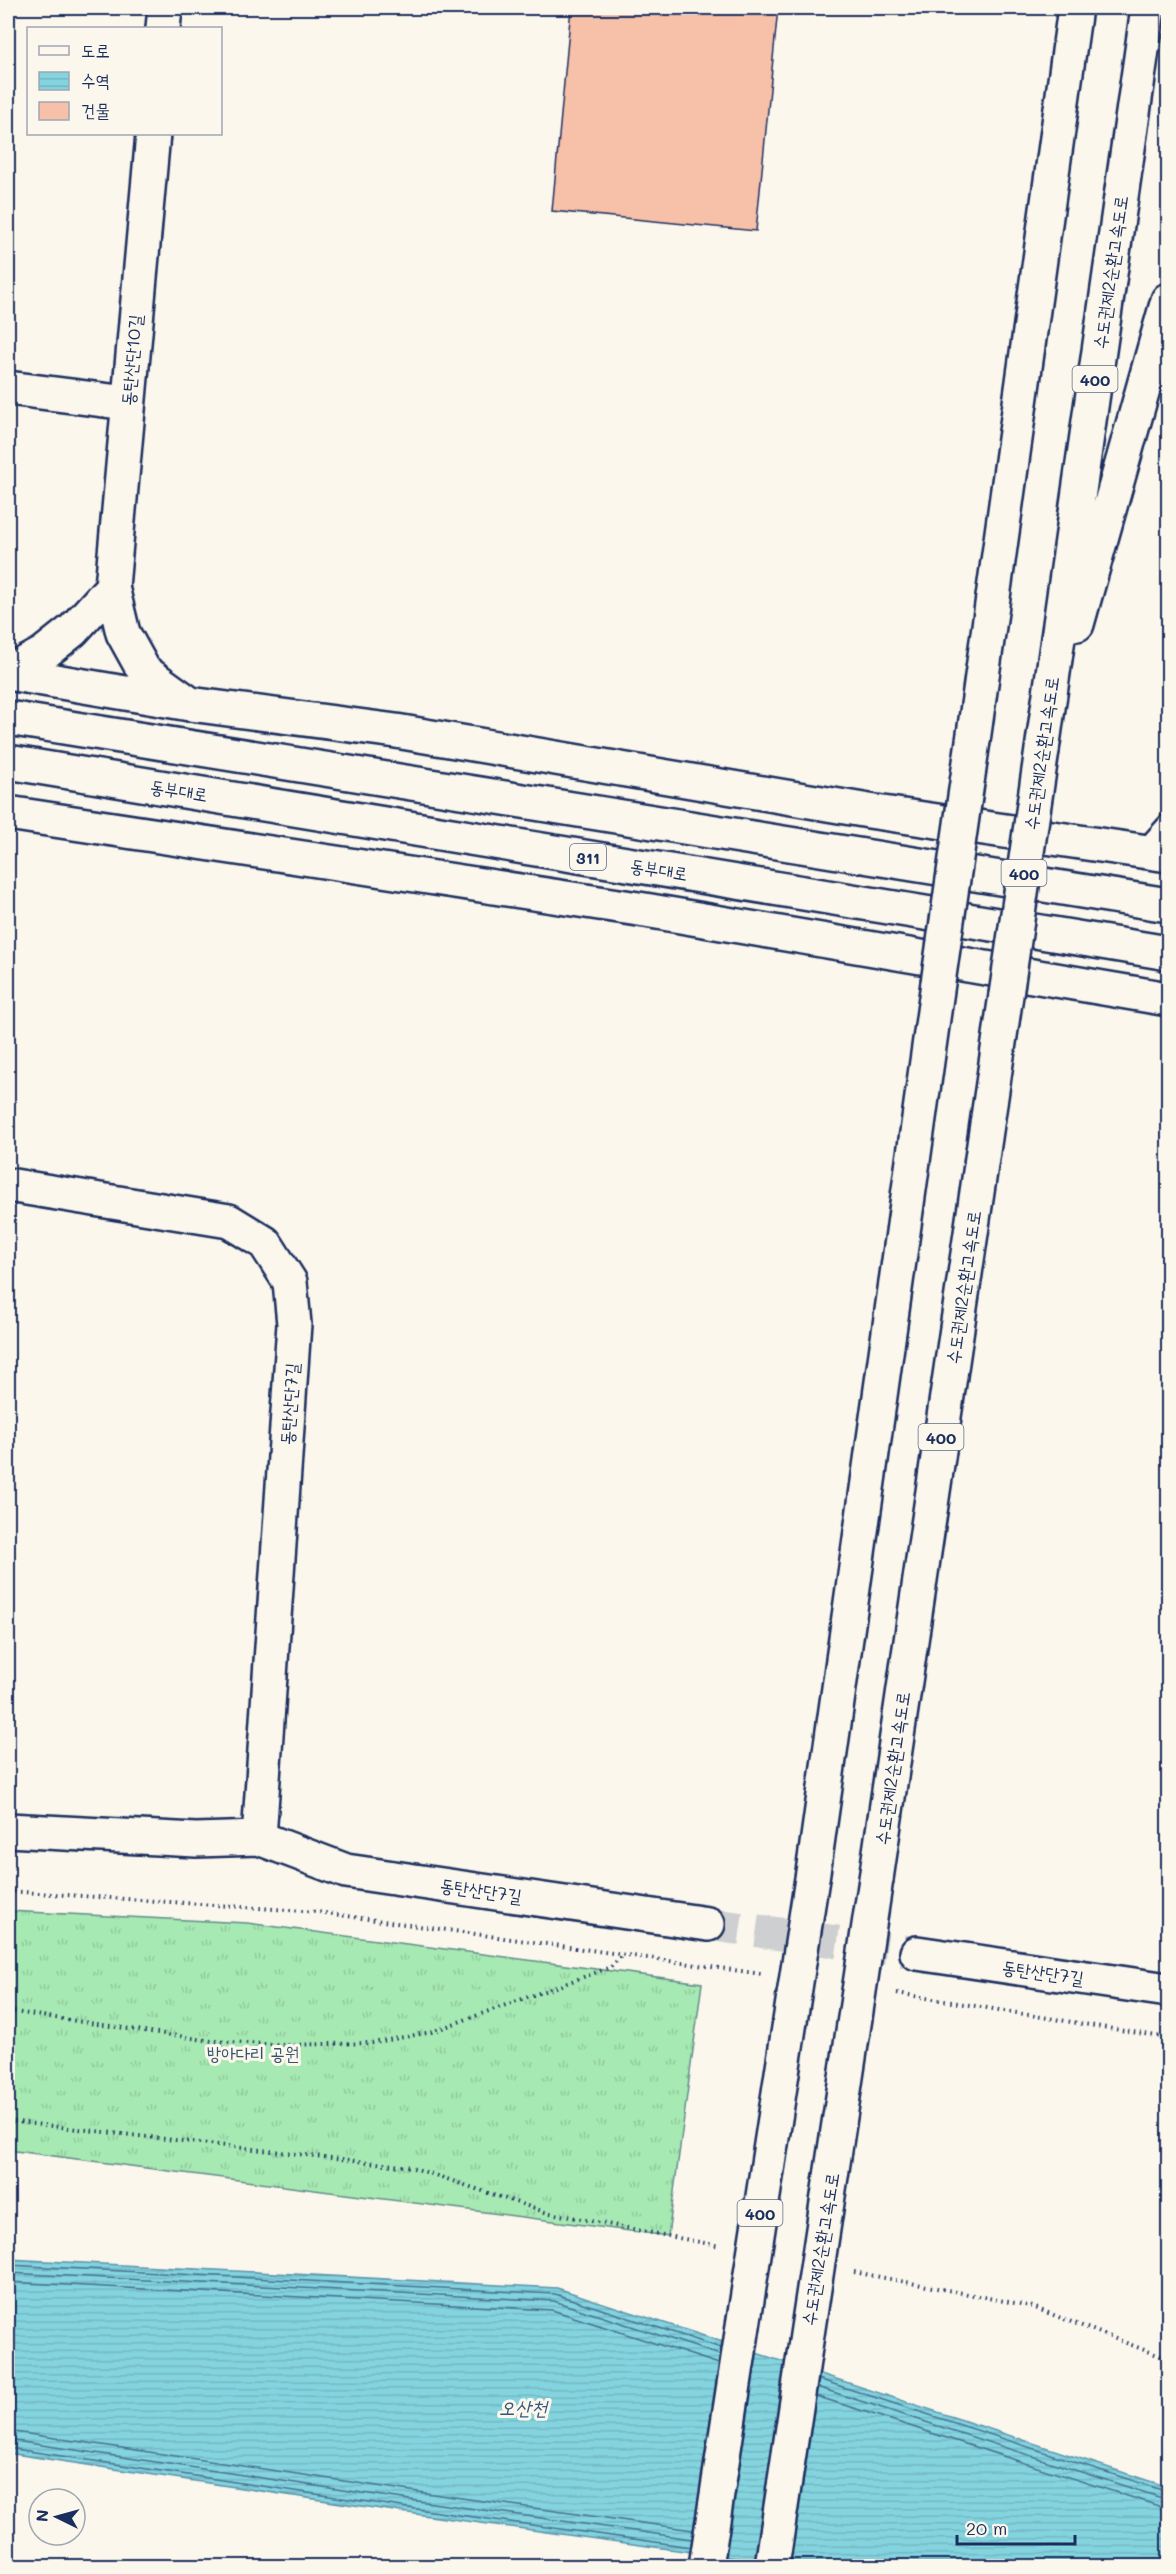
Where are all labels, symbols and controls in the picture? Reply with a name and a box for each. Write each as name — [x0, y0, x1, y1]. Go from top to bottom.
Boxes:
legend — [27, 27, 222, 135]
text: 도로 — [81, 38, 110, 62]
text: 수역 — [81, 68, 110, 92]
text: 건물 — [81, 98, 110, 122]
street label: 수도권제2순환고속도로 — [1087, 194, 1133, 350]
street label: 동탄산단10길 — [115, 313, 147, 407]
road number: 400 — [1072, 366, 1118, 392]
street label: 수도권제2순환고속도로 — [1018, 675, 1064, 831]
street label: 동부대로 — [149, 774, 209, 806]
road number: 311 — [570, 844, 606, 870]
street label: 동부대로 — [629, 853, 689, 885]
road number: 400 — [1002, 860, 1046, 886]
street label: 수도권제2순환고속도로 — [940, 1209, 986, 1365]
street label: 동탄산단7길 — [274, 1362, 304, 1446]
road number: 400 — [918, 1424, 964, 1450]
street label: 수도권제2순환고속도로 — [869, 1690, 915, 1846]
street label: 동탄산단7길 — [439, 1872, 524, 1908]
street label: 동탄산단7길 — [1001, 1954, 1086, 1990]
park label: 방아다리 공원 — [207, 2041, 299, 2065]
street label: 수도권제2순환고속도로 — [796, 2171, 844, 2327]
road number: 400 — [738, 2200, 783, 2226]
water label: 오산천 — [499, 2394, 549, 2420]
north arrow — [27, 2487, 87, 2547]
scale bar — [957, 2508, 1076, 2546]
text: N — [31, 2509, 53, 2523]
text: 20 m — [966, 2516, 1007, 2540]

